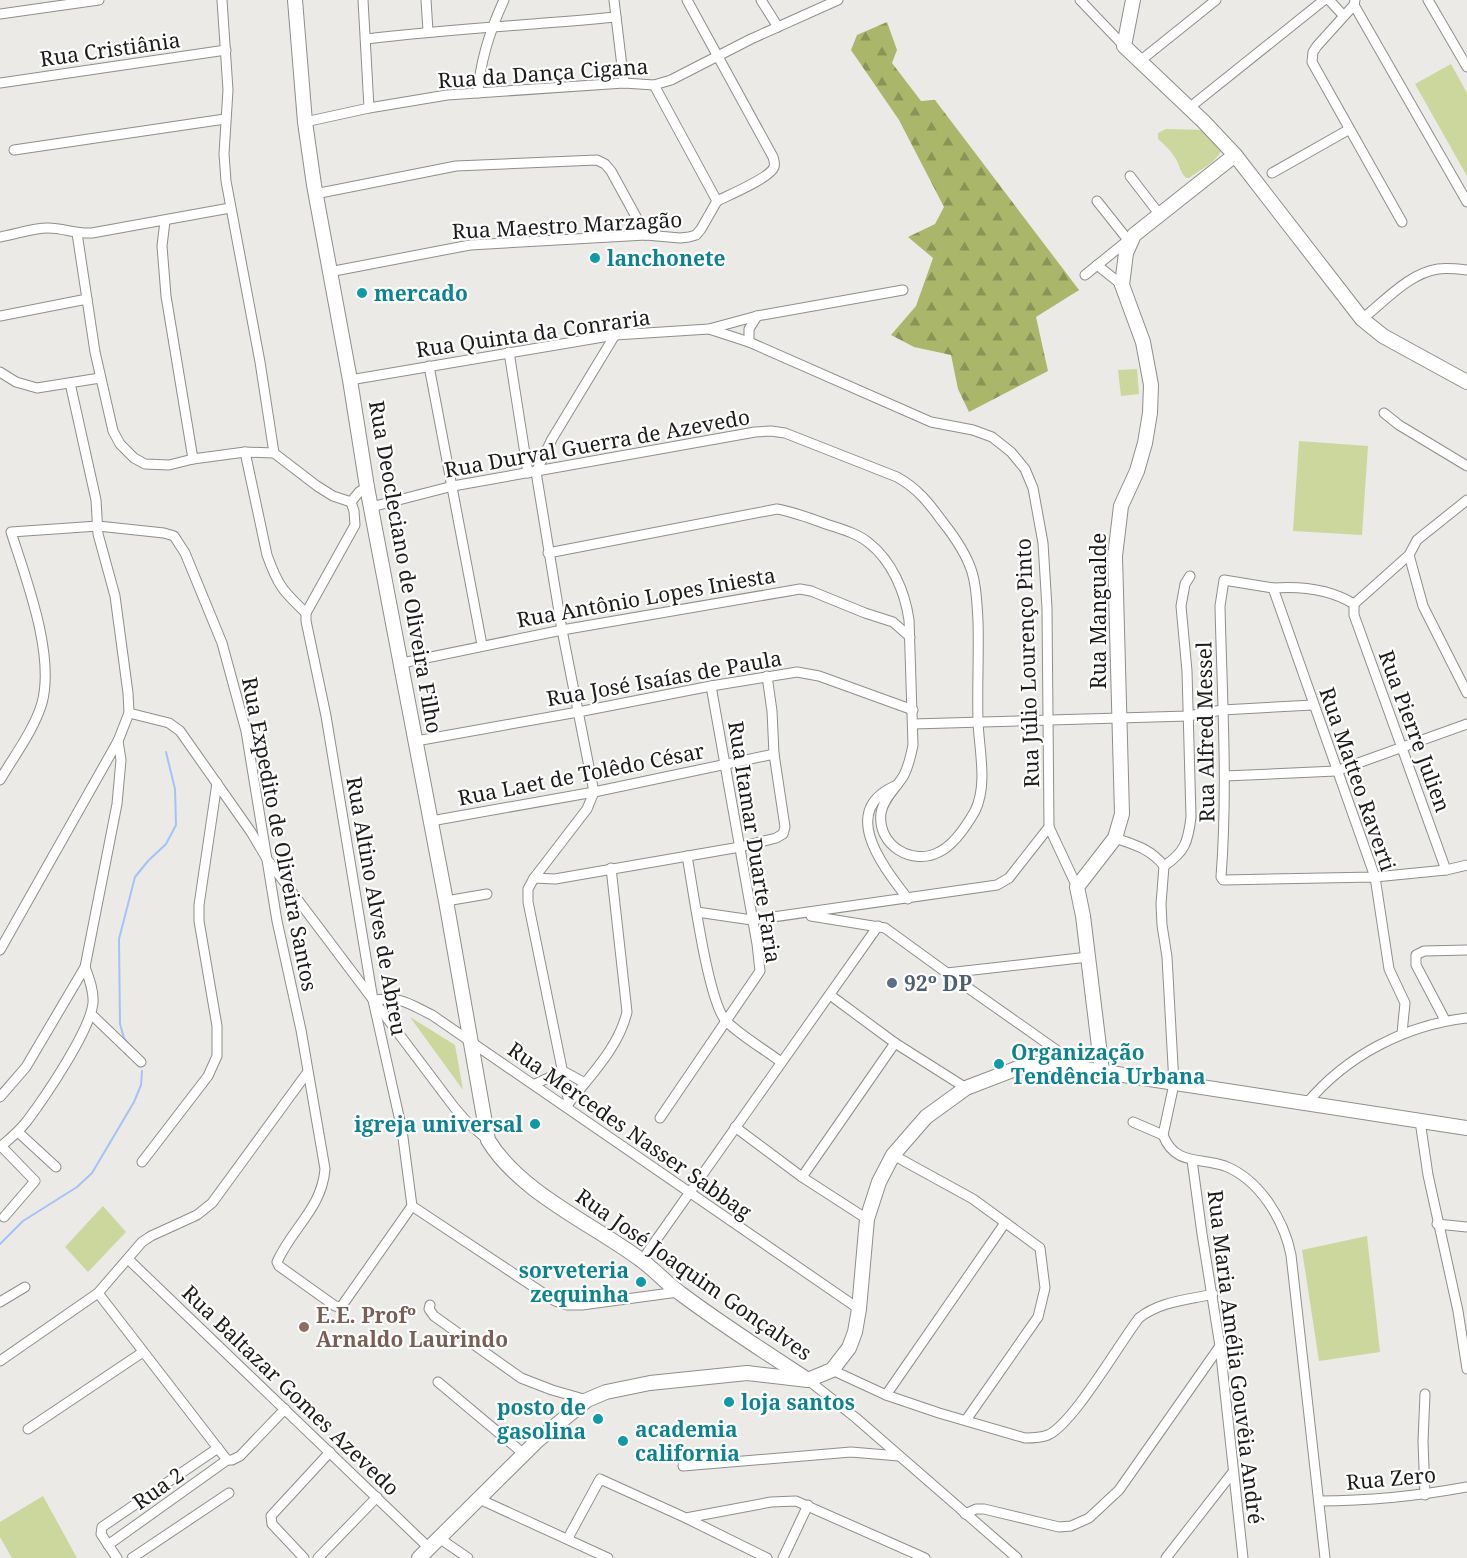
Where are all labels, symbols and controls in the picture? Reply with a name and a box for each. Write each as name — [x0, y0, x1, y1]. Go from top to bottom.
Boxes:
street label: Rua Cristiânia — [38, 25, 182, 73]
street label: Rua da Dança Cigana — [437, 52, 649, 94]
street label: Rua Maestro Marzagão — [451, 205, 683, 245]
place label: lanchonete — [607, 244, 726, 272]
marker: lanchonete — [588, 251, 602, 265]
place label: mercado — [374, 279, 468, 307]
marker: mercado — [355, 286, 369, 300]
street label: Rua Quinta da Conraria — [414, 303, 652, 363]
street label: Rua Deocleciano de Oliveira Filho — [363, 398, 449, 736]
street label: Rua Durval Guerra de Azevedo — [442, 402, 752, 484]
street label: Rua Mangualde — [1084, 533, 1112, 689]
street label: Rua Júlio Lourenço Pinto — [1009, 538, 1045, 788]
street label: Rua Antônio Lopes Iniesta — [514, 560, 778, 634]
street label: Rua Alfred Messel — [1189, 641, 1221, 823]
street label: Rua José Isaías de Paula — [544, 644, 784, 712]
street label: Rua Pierre Julien — [1373, 646, 1457, 816]
street label: Rua Expedito de Oliveira Santos — [236, 675, 324, 993]
street label: Rua Matteo Raverti — [1313, 683, 1403, 875]
street label: Rua Itamar Duarte Faria — [722, 719, 788, 965]
street label: Rua Laet de Tolêdo César — [455, 736, 707, 812]
street label: Rua Altino Alves de Abreu — [340, 774, 414, 1038]
place label: 92º DP — [904, 969, 972, 997]
marker: 92º DP — [885, 976, 899, 990]
street label: Rua Mercedes Nasser Sabbag — [503, 1035, 758, 1225]
place label: Organização Tendência Urbana — [1011, 1038, 1206, 1090]
marker: Organização Tendência Urbana — [992, 1057, 1006, 1071]
place label: igreja universal — [354, 1110, 524, 1138]
marker: igreja universal — [528, 1117, 542, 1131]
street label: Rua José Joaquim Gonçalves — [570, 1182, 818, 1366]
street label: Rua Maria Amélia Gouvêia André — [1202, 1188, 1270, 1526]
place label: sorveteria zequinha — [519, 1256, 629, 1308]
marker: sorveteria zequinha — [634, 1275, 648, 1289]
street label: Rua Baltazar Gomes Azevedo — [176, 1279, 406, 1501]
place label: E.E. Profº Arnaldo Laurindo — [316, 1301, 508, 1353]
marker: E.E. Profº Arnaldo Laurindo — [297, 1320, 311, 1334]
place label: loja santos — [741, 1388, 855, 1416]
place label: posto de gasolina — [497, 1393, 586, 1445]
marker: loja santos — [722, 1395, 736, 1409]
marker: posto de gasolina — [591, 1412, 605, 1426]
place label: academia california — [635, 1415, 740, 1467]
marker: academia california — [616, 1434, 630, 1448]
street label: Rua 2 — [127, 1460, 189, 1516]
street label: Rua Zero — [1345, 1460, 1437, 1496]

